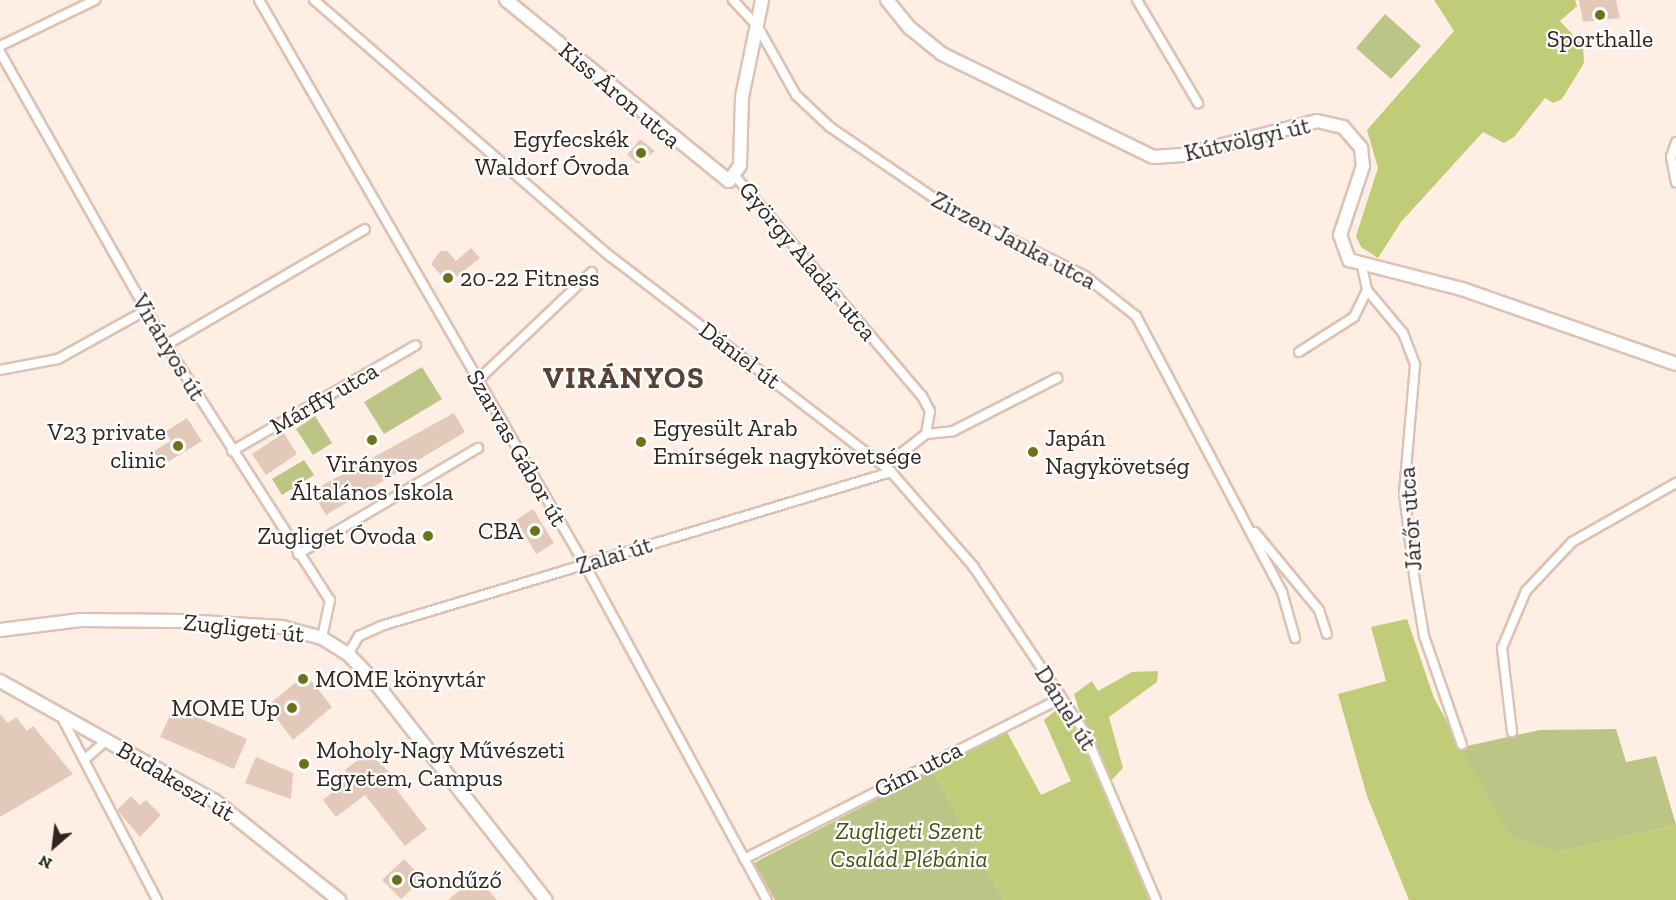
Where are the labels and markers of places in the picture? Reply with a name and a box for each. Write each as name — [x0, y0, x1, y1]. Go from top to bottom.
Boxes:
marker: Sporthalle — [1593, 8, 1607, 22]
place label: Sporthalle — [1547, 25, 1653, 53]
place label: Egyfecskék Waldorf Óvoda — [475, 125, 629, 181]
marker: Egyfecskék Waldorf Óvoda — [634, 146, 648, 160]
place label: 20-22 Fitness — [460, 264, 599, 292]
marker: 20-22 Fitness — [441, 271, 455, 285]
place label: Egyesült Arab Emírségek nagykövetsége — [653, 414, 921, 470]
place label: V23 private clinic — [48, 418, 166, 474]
place label: Japán Nagykövetség — [1045, 424, 1190, 480]
marker: Virányos Általános Iskola — [365, 433, 379, 447]
marker: Egyesült Arab Emírségek nagykövetsége — [634, 435, 648, 449]
marker: V23 private clinic — [171, 439, 185, 453]
marker: Japán Nagykövetség — [1026, 445, 1040, 459]
place label: Virányos Általános Iskola — [291, 450, 453, 506]
place label: CBA — [478, 517, 523, 545]
place label: Zugliget Óvoda — [258, 522, 416, 550]
marker: CBA — [528, 524, 542, 538]
marker: Zugliget Óvoda — [421, 529, 435, 543]
place label: MOME könyvtár — [315, 665, 486, 693]
marker: MOME könyvtár — [296, 672, 310, 686]
place label: MOME Up — [171, 694, 280, 722]
marker: MOME Up — [285, 701, 299, 715]
place label: Moholy-Nagy Művészeti Egyetem, Campus — [316, 736, 565, 792]
marker: Moholy-Nagy Művészeti Egyetem, Campus — [297, 757, 311, 771]
place label: Gondűző — [409, 866, 502, 894]
marker: Gondűző — [390, 873, 404, 887]

